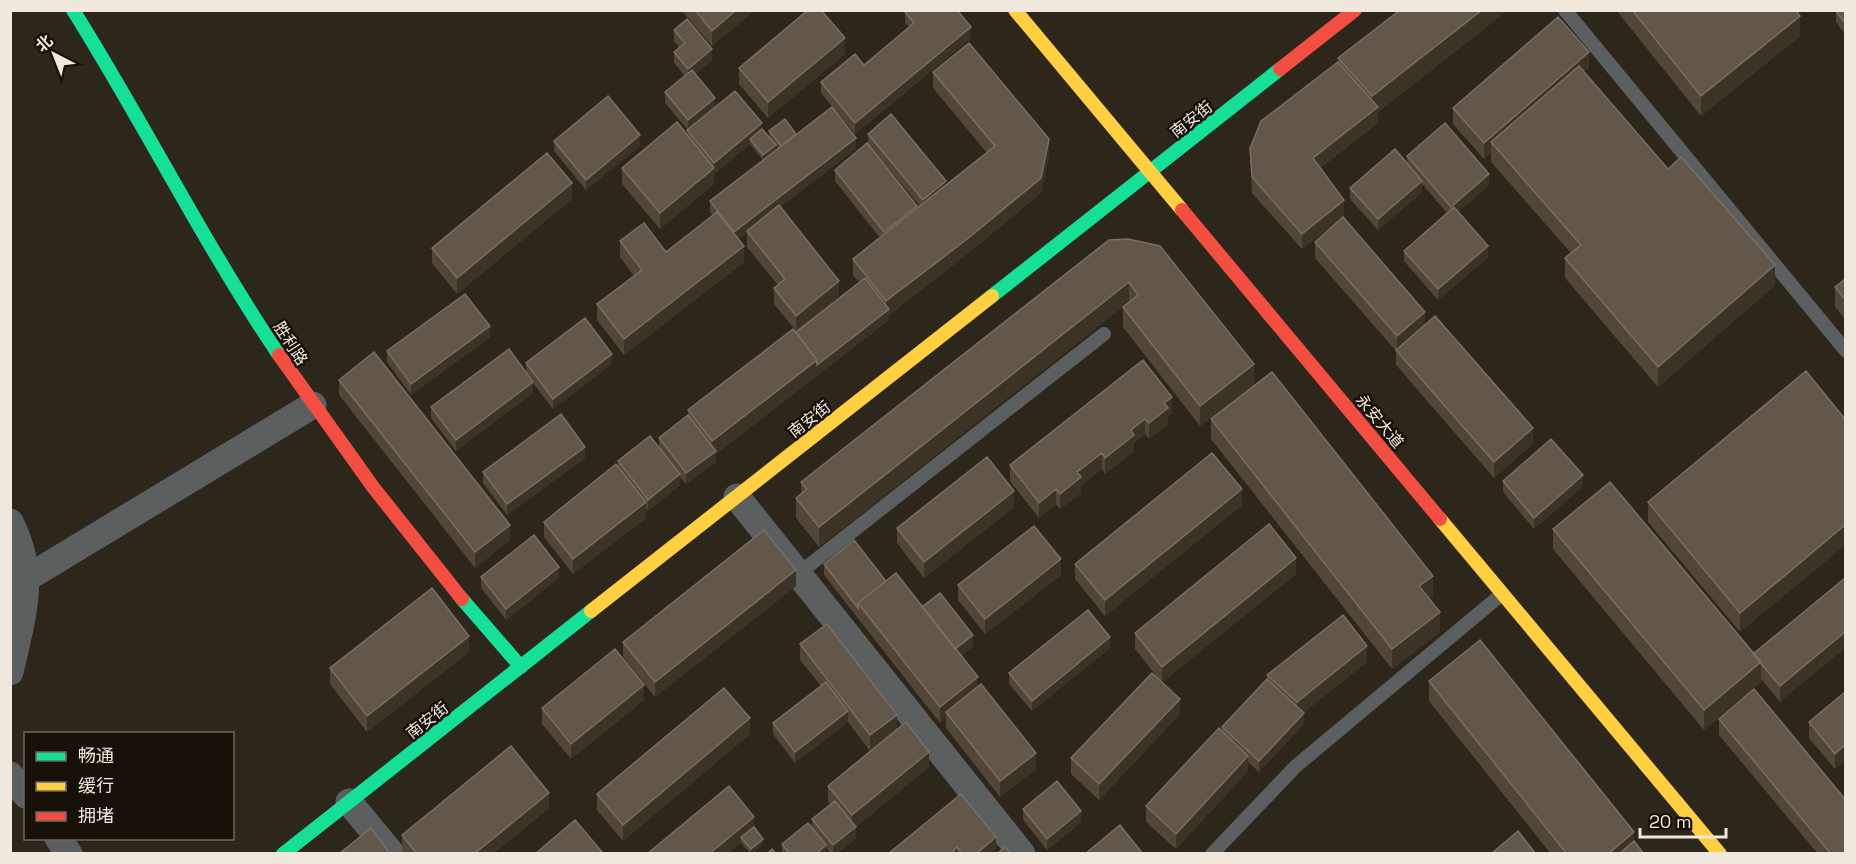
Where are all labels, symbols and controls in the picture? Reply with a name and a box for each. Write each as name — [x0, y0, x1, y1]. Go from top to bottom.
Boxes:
north arrow — [24, 24, 84, 84]
text: 北 — [31, 30, 57, 56]
street label: 南安街 — [1166, 96, 1217, 142]
street label: 胜利路 — [269, 317, 312, 369]
street label: 永安大道 — [1351, 390, 1408, 453]
street label: 南安街 — [784, 396, 835, 442]
street label: 南安街 — [402, 697, 453, 743]
legend — [24, 732, 234, 840]
text: 畅通 — [78, 744, 114, 767]
text: 缓行 — [78, 774, 114, 797]
scale bar — [1640, 801, 1726, 839]
text: 拥堵 — [78, 804, 114, 827]
text: 20 m — [1649, 810, 1692, 833]

